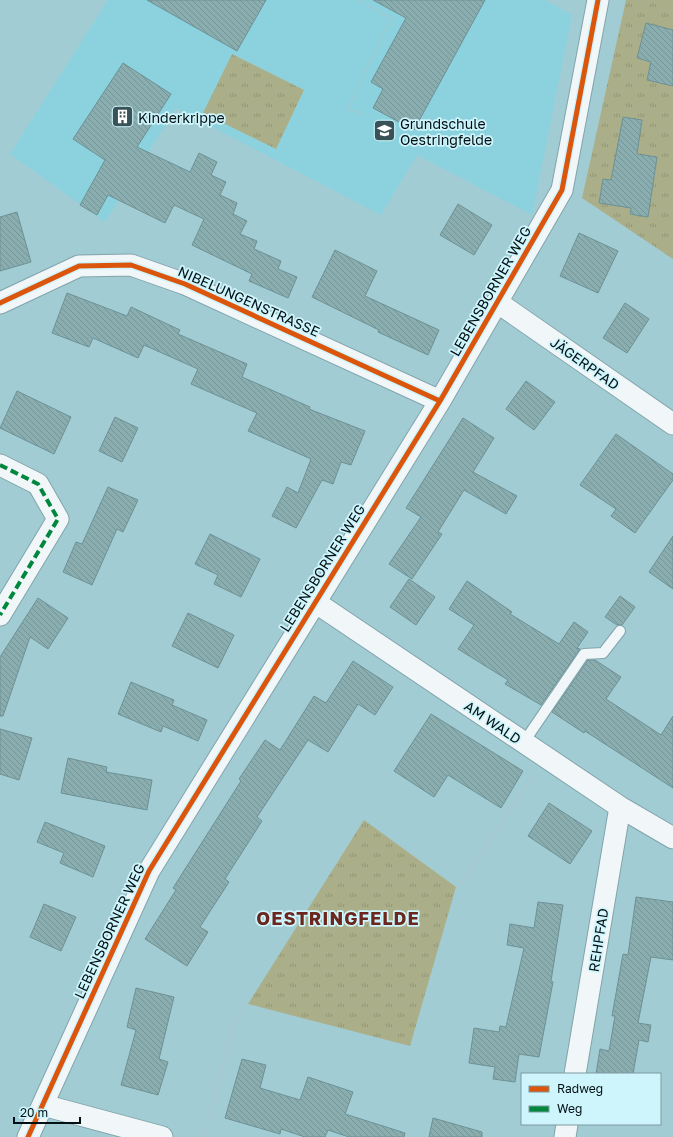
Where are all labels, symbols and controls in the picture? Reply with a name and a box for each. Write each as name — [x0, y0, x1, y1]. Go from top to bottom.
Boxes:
building icon: Kinderkrippe — [109, 104, 135, 130]
place label: Kinderkrippe — [138, 109, 225, 126]
place label: Grundschule Oestringfelde — [400, 115, 492, 148]
school or university icon: Grundschule Oestringfelde — [371, 118, 397, 144]
street label: LEBENSBORNER WEG — [446, 223, 534, 359]
street label: NIBELUNGENSTRASSE — [176, 262, 322, 340]
street label: JÄGERPFAD — [547, 333, 623, 393]
street label: LEBENSBORNER WEG — [276, 501, 368, 635]
street label: AM WALD — [461, 697, 525, 747]
street label: LEBENSBORNER WEG — [70, 861, 148, 1001]
district label: OESTRINGFELDE — [256, 907, 420, 929]
street label: REHPFAD — [585, 907, 611, 973]
legend — [521, 1073, 661, 1125]
text: Radweg — [557, 1081, 603, 1096]
scale bar — [14, 1099, 80, 1125]
text: Weg — [557, 1101, 582, 1116]
text: 20 m — [20, 1105, 48, 1120]

